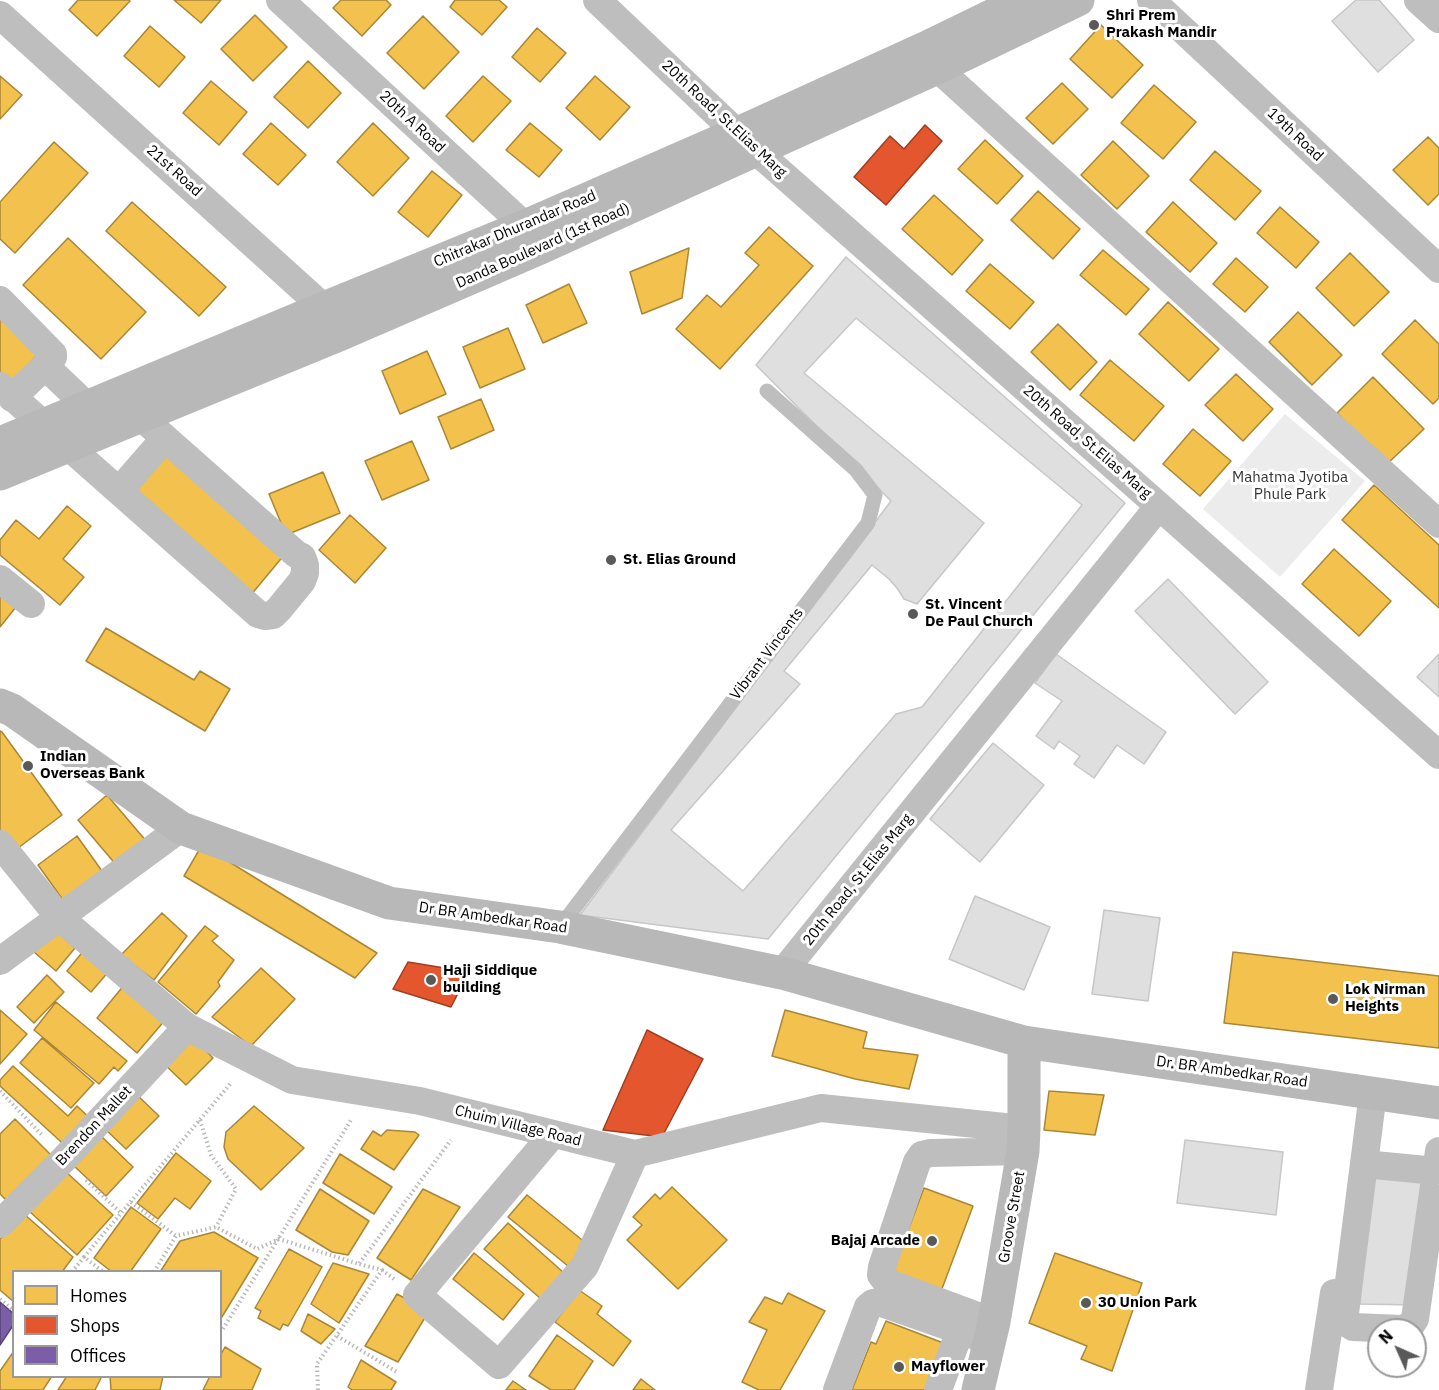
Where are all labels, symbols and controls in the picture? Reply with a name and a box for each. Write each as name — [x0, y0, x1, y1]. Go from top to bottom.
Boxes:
place label: Shri Prem Prakash Mandir — [1106, 7, 1217, 42]
marker: Shri Prem Prakash Mandir — [1087, 18, 1101, 32]
street label: 20th Road, St.Elias Marg — [658, 56, 790, 182]
street label: 20th A Road — [376, 87, 448, 157]
street label: 19th Road — [1263, 105, 1327, 165]
street label: 21st Road — [143, 141, 205, 201]
street label: Chitrakar Dhurandar Road — [431, 187, 599, 271]
street label: Danda Boulevard (1st Road) — [453, 200, 633, 292]
street label: 20th Road, St.Elias Marg — [1019, 381, 1155, 503]
park label: Mahatma Jyotiba Phule Park — [1232, 469, 1348, 504]
place label: St. Elias Ground — [623, 551, 736, 569]
marker: St. Elias Ground — [604, 553, 618, 567]
place label: St. Vincent De Paul Church — [925, 596, 1033, 631]
street label: Vibrant Vincents — [727, 604, 807, 704]
marker: St. Vincent De Paul Church — [906, 607, 920, 621]
place label: Indian Overseas Bank — [40, 748, 145, 783]
marker: Indian Overseas Bank — [21, 759, 35, 773]
street label: 20th Road, St.Elias Marg — [799, 811, 917, 949]
street label: Dr BR Ambedkar Road — [418, 899, 568, 937]
place label: Haji Siddique building — [443, 962, 537, 997]
marker: Haji Siddique building — [424, 973, 438, 987]
place label: Lok Nirman Heights — [1345, 981, 1426, 1016]
marker: Lok Nirman Heights — [1326, 992, 1340, 1006]
street label: Dr. BR Ambedkar Road — [1155, 1052, 1309, 1092]
street label: Brendon Mallet — [52, 1082, 136, 1170]
street label: Chuim Village Road — [453, 1102, 583, 1150]
street label: Groove Street — [995, 1170, 1029, 1264]
place label: Bajaj Arcade — [831, 1232, 920, 1250]
marker: Bajaj Arcade — [925, 1234, 939, 1248]
legend — [12, 1270, 222, 1378]
text: Homes — [70, 1284, 127, 1307]
place label: 30 Union Park — [1098, 1294, 1197, 1312]
marker: 30 Union Park — [1079, 1296, 1093, 1310]
text: Shops — [70, 1314, 120, 1337]
north arrow — [1367, 1318, 1427, 1378]
text: N — [1375, 1326, 1397, 1348]
text: Offices — [70, 1344, 126, 1367]
place label: Mayflower — [911, 1358, 985, 1376]
marker: Mayflower — [892, 1360, 906, 1374]

